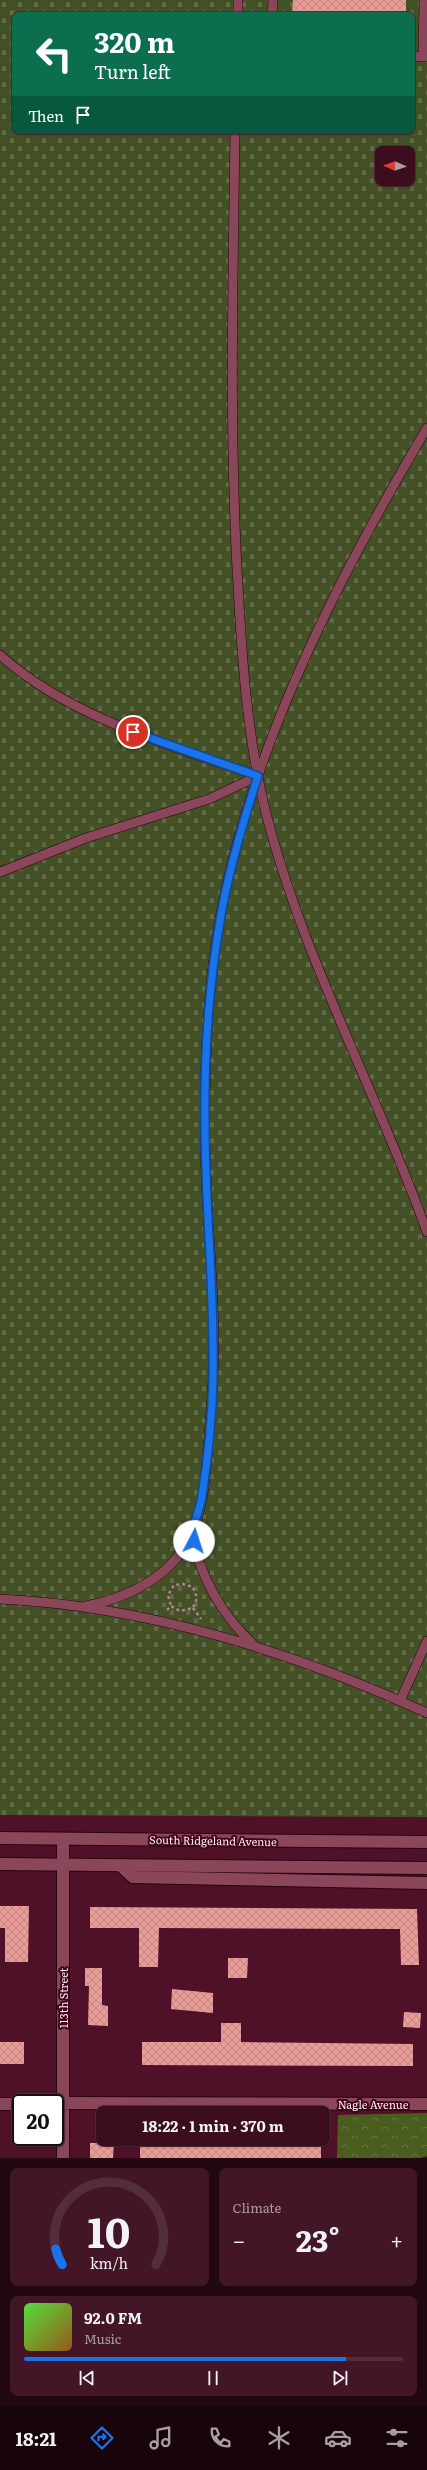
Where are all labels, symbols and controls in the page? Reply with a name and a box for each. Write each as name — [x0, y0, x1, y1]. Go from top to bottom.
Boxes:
text: 320 m — [94, 20, 175, 62]
icon: left — [28, 28, 80, 80]
text: Turn left — [94, 58, 171, 85]
text: Then — [28, 104, 64, 127]
icon: arrive — [72, 104, 94, 126]
north arrow — [375, 146, 415, 186]
map controls — [375, 146, 415, 186]
pin — [116, 715, 150, 749]
icon: arrive — [122, 721, 144, 743]
position arrow — [173, 1520, 215, 1562]
street label: South Ridgeland Avenue — [149, 1831, 277, 1849]
street label: 113th Street — [55, 1967, 71, 2028]
speed limit sign: 20 — [12, 2094, 64, 2146]
street label: Nagle Avenue — [338, 2096, 409, 2112]
text: 18:22 · 1 min · 370 m — [142, 2114, 284, 2137]
text: Climate — [233, 2198, 281, 2217]
text: 10 — [88, 2199, 131, 2261]
text: 23° — [296, 2217, 340, 2261]
text: − — [233, 2223, 245, 2256]
text: + — [390, 2223, 403, 2256]
text: km/h — [90, 2252, 129, 2273]
text: 92.0 FM — [84, 2306, 142, 2329]
text: Music — [84, 2329, 121, 2348]
icon: previous — [76, 2367, 98, 2389]
icon: pause — [202, 2367, 224, 2389]
icon: next — [329, 2367, 351, 2389]
icon: directions — [88, 2424, 116, 2452]
icon: music — [147, 2424, 175, 2452]
icon: phone — [206, 2424, 234, 2452]
icon: climate — [265, 2424, 293, 2452]
icon: car — [324, 2424, 352, 2452]
icon: filters — [383, 2424, 411, 2452]
text: 18:21 — [16, 2425, 57, 2452]

